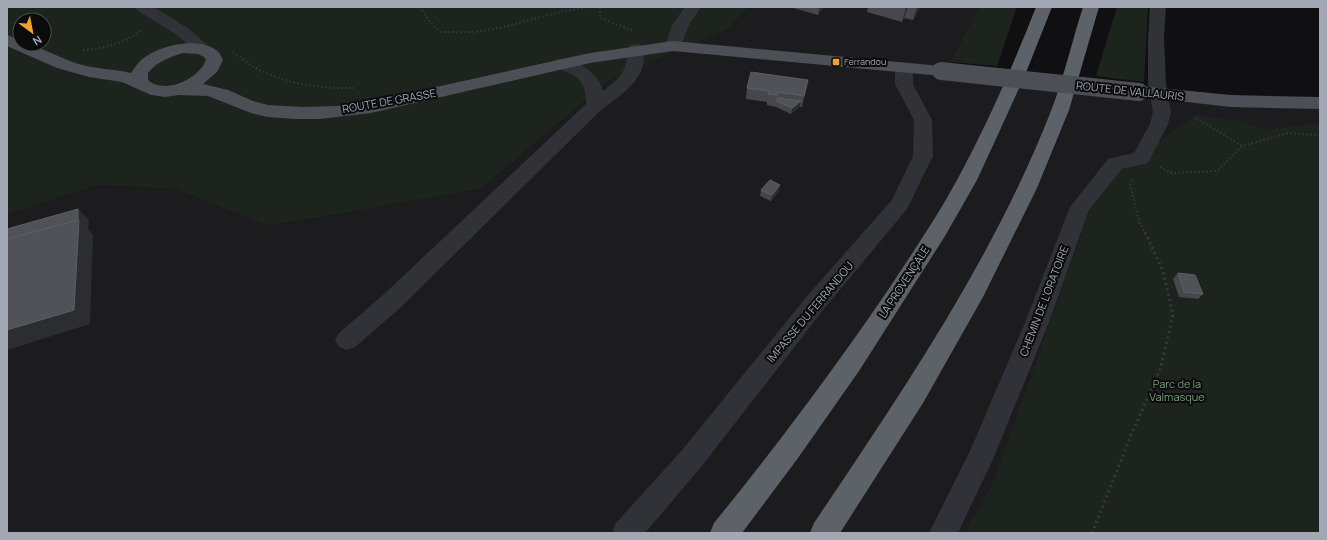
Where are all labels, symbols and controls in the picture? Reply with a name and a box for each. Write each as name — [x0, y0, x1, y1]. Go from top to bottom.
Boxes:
north arrow — [12, 12, 52, 52]
text: N — [30, 32, 45, 49]
place label: Ferrandou — [844, 55, 886, 68]
marker: Ferrandou — [831, 57, 841, 67]
street label: ROUTE DE VALLAURIS — [1075, 77, 1185, 104]
street label: ROUTE DE GRASSE — [341, 85, 437, 116]
street label: LA PROVENÇALE — [875, 243, 932, 321]
street label: CHEMIN DE L'ORATOIRE — [1016, 243, 1072, 358]
street label: IMPASSE DU FERRANDOU — [763, 258, 856, 365]
park label: Parc de la Valmasque — [1149, 376, 1205, 404]

